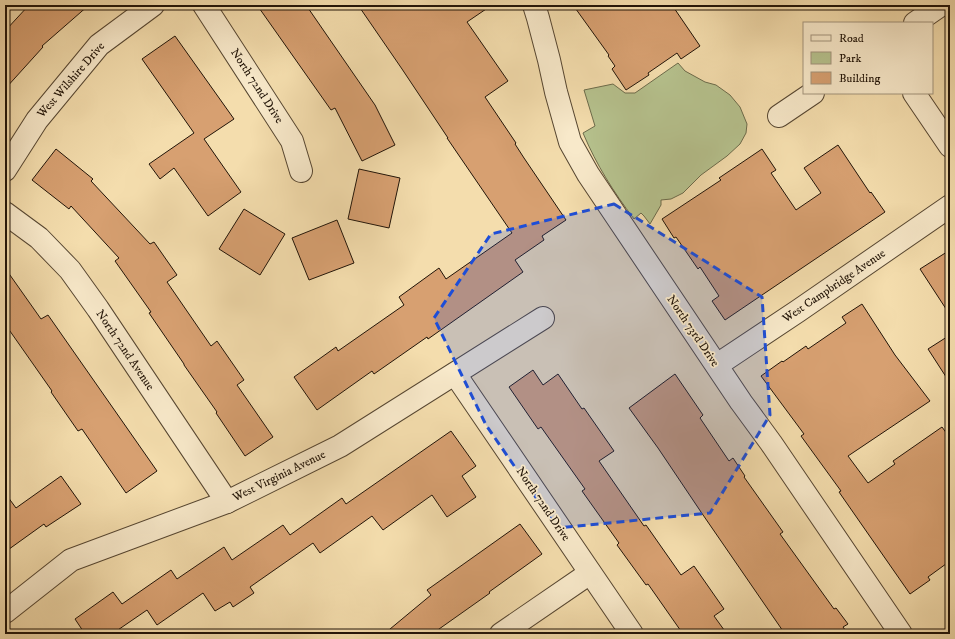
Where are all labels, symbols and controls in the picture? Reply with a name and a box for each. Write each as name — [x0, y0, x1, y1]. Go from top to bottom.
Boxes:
legend — [803, 22, 933, 94]
text: Road — [839, 31, 864, 46]
street label: West Wilshire Drive — [33, 39, 108, 122]
street label: North 72nd Drive — [227, 46, 287, 126]
text: Park — [839, 51, 861, 66]
text: Building — [839, 71, 880, 86]
street label: West Campbridge Avenue — [779, 246, 888, 327]
street label: North 73rd Drive — [664, 292, 722, 370]
street label: North 72nd Avenue — [92, 307, 158, 393]
street label: West Virginia Avenue — [229, 447, 328, 505]
street label: North 72nd Drive — [513, 464, 573, 544]

